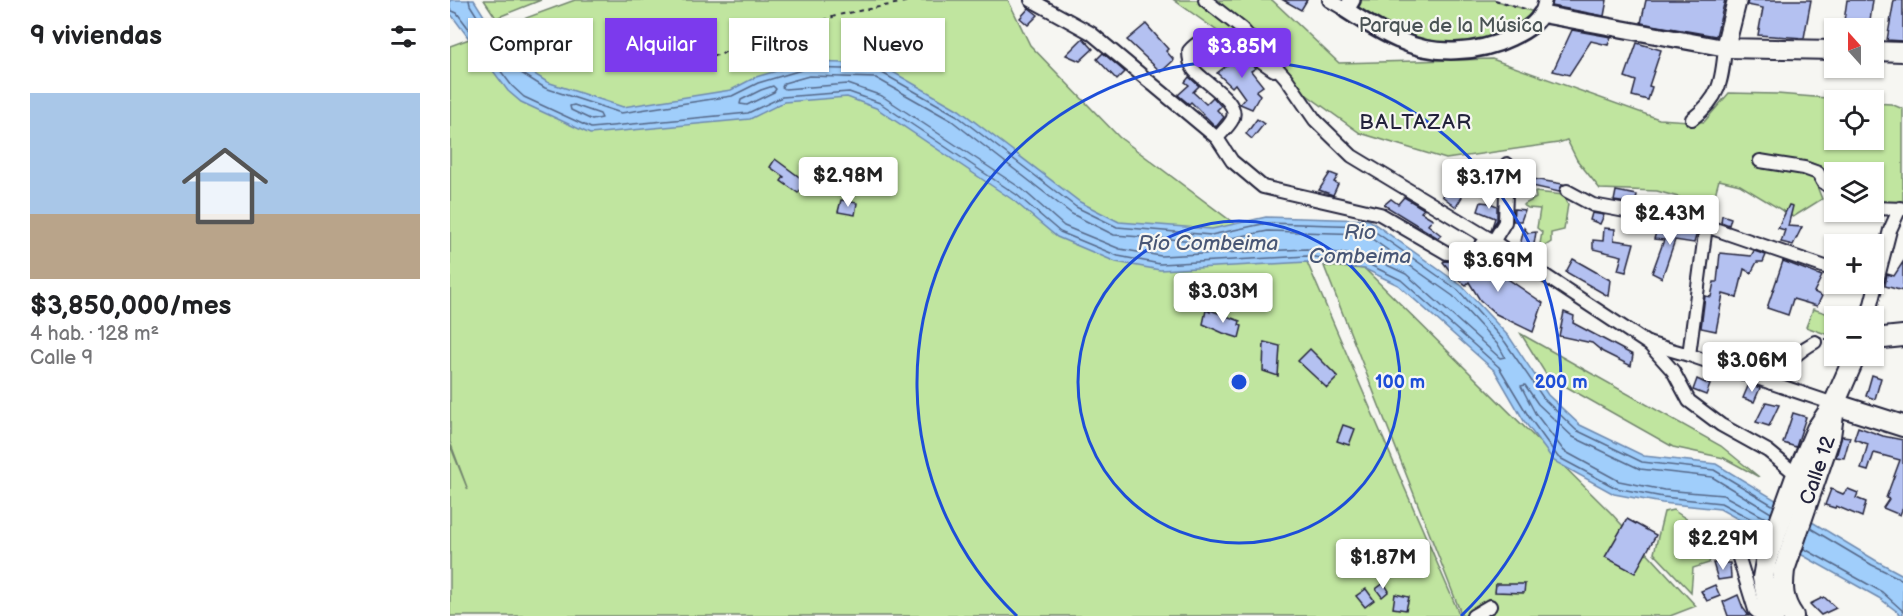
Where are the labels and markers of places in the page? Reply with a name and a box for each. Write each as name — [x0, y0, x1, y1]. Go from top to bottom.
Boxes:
pin: $3.85M — [1193, 28, 1291, 79]
pin: $2.98M — [799, 157, 897, 208]
pin: $3.17M — [1440, 159, 1538, 210]
pin: $2.43M — [1621, 195, 1719, 246]
pin: $3.69M — [1449, 242, 1547, 293]
pin: $3.03M — [1174, 273, 1272, 324]
pin: $3.06M — [1703, 342, 1801, 393]
centre of rings — [1229, 372, 1249, 392]
pin: $2.29M — [1674, 520, 1772, 571]
pin: $1.87M — [1334, 539, 1432, 590]

